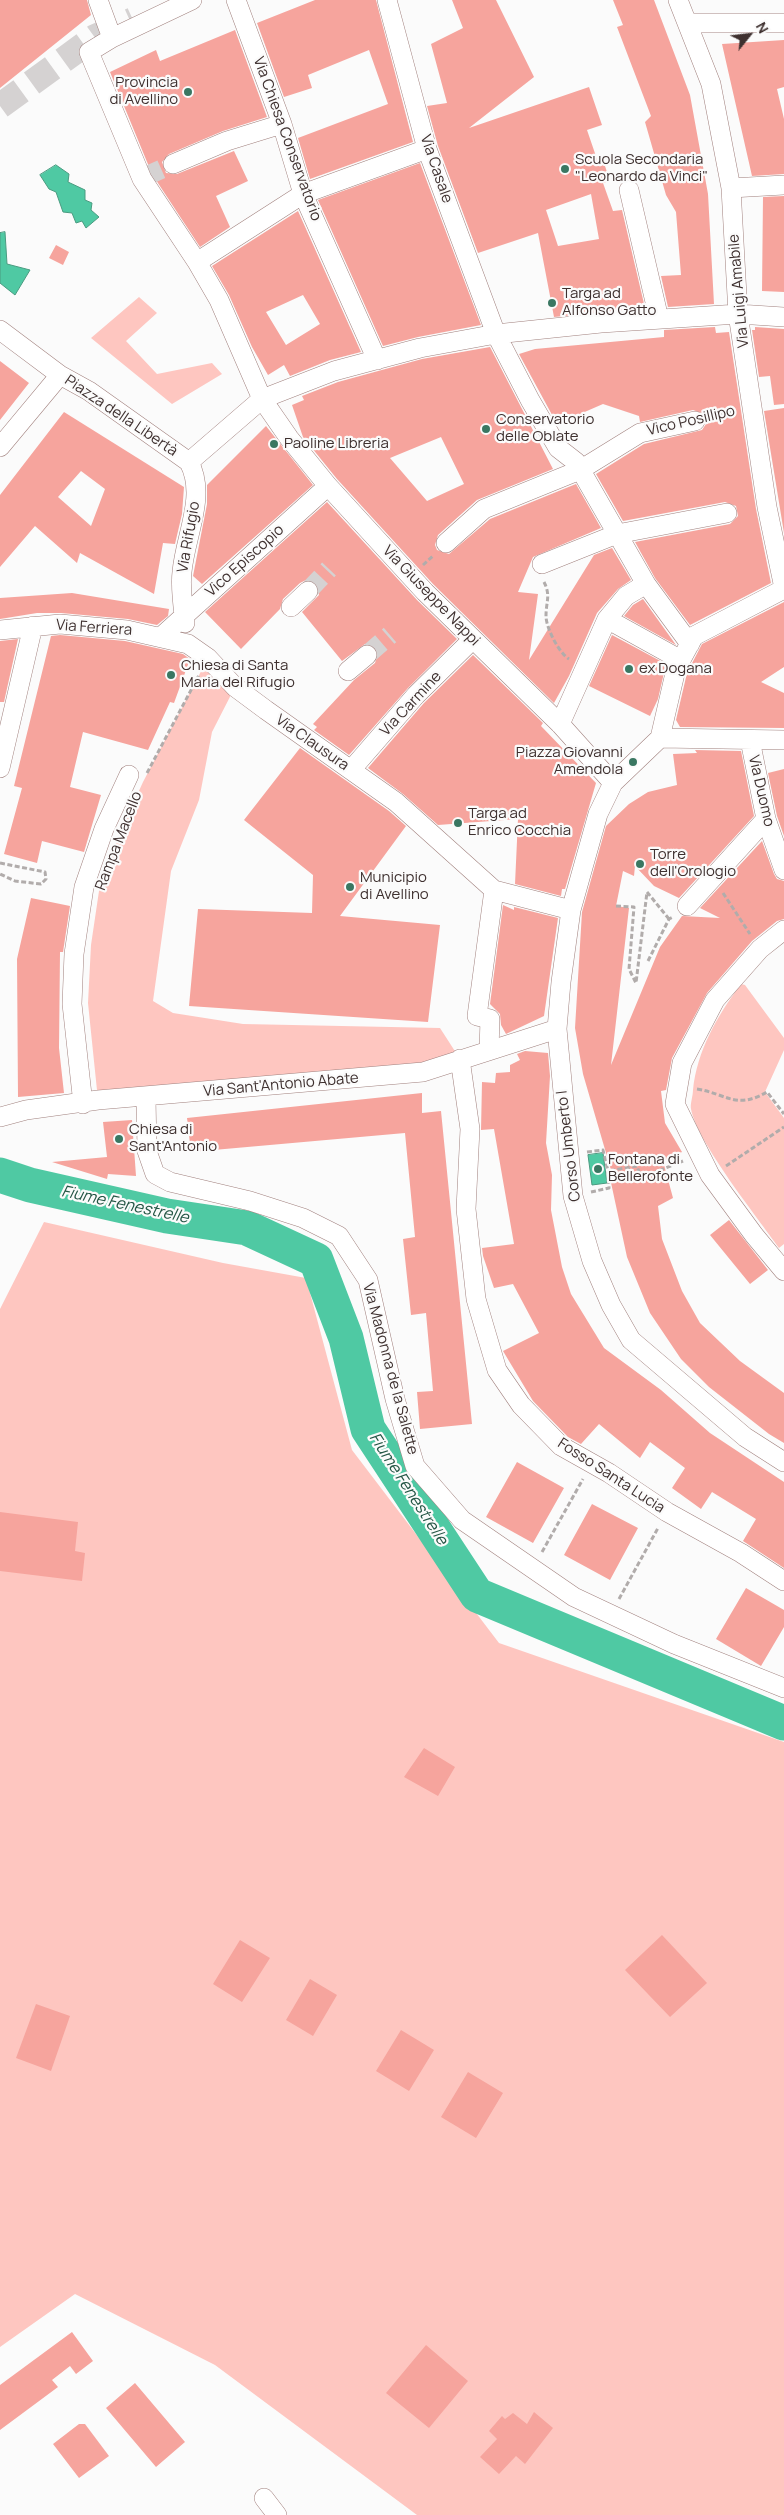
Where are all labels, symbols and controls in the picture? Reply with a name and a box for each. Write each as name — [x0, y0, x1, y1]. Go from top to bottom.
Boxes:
north arrow — [724, 10, 774, 60]
text: N — [752, 18, 773, 36]
street label: Via Chiesa Conservatorio — [249, 55, 325, 223]
place label: Provincia di Avellino — [109, 74, 178, 109]
marker: Provincia di Avellino — [182, 86, 194, 98]
street label: Via Casale — [416, 132, 456, 206]
place label: Scuola Secondaria "Leonardo da Vinci" — [575, 151, 708, 186]
marker: Scuola Secondaria "Leonardo da Vinci" — [559, 163, 571, 175]
street label: Via Luigi Amabile — [725, 233, 753, 349]
place label: Targa ad Alfonso Gatto — [562, 285, 656, 320]
marker: Targa ad Alfonso Gatto — [546, 297, 558, 309]
street label: Piazza della Libertà — [61, 372, 181, 460]
street label: Vico Posillipo — [645, 402, 737, 440]
place label: Conservatorio delle Oblate — [496, 411, 594, 446]
marker: Conservatorio delle Oblate — [480, 423, 492, 435]
place label: Paoline Libreria — [284, 435, 389, 453]
marker: Paoline Libreria — [268, 438, 280, 450]
street label: Via Rifugio — [174, 500, 204, 574]
street label: Vico Episcopio — [202, 521, 288, 601]
street label: Via Giuseppe Nappi — [379, 542, 483, 650]
street label: Via Ferriera — [55, 616, 133, 640]
place label: Chiesa di Santa Maria del Rifugio — [181, 657, 295, 692]
place label: ex Dogana — [639, 660, 712, 678]
marker: ex Dogana — [623, 663, 635, 675]
street label: Via Carmine — [376, 668, 446, 740]
marker: Chiesa di Santa Maria del Rifugio — [165, 669, 177, 681]
street label: Via Clausura — [272, 711, 352, 775]
place label: Piazza Giovanni Amendola — [516, 744, 623, 779]
street label: Via Duomo — [744, 753, 778, 829]
marker: Piazza Giovanni Amendola — [627, 756, 639, 768]
street label: Rampa Macello — [92, 789, 146, 893]
place label: Targa ad Enrico Cocchia — [468, 805, 571, 840]
marker: Targa ad Enrico Cocchia — [452, 817, 464, 829]
place label: Torre dell'Orologio — [650, 846, 736, 881]
marker: Torre dell'Orologio — [634, 858, 646, 870]
place label: Municipio di Avellino — [360, 869, 429, 904]
marker: Municipio di Avellino — [344, 881, 356, 893]
street label: Via Sant'Antonio Abate — [203, 1069, 359, 1101]
street label: Corso Umberto I — [553, 1089, 585, 1203]
place label: Chiesa di Sant'Antonio — [129, 1121, 217, 1156]
marker: Chiesa di Sant'Antonio — [113, 1133, 125, 1145]
place label: Fontana di Bellerofonte — [608, 1151, 693, 1186]
marker: Fontana di Bellerofonte — [592, 1163, 604, 1175]
water label: Fiume Fenestrelle — [60, 1182, 190, 1228]
street label: Via Madonna de la Salette — [358, 1281, 422, 1457]
water label: Fiume Fenestrelle — [365, 1429, 451, 1549]
street label: Fosso Santa Lucia — [554, 1435, 668, 1517]

